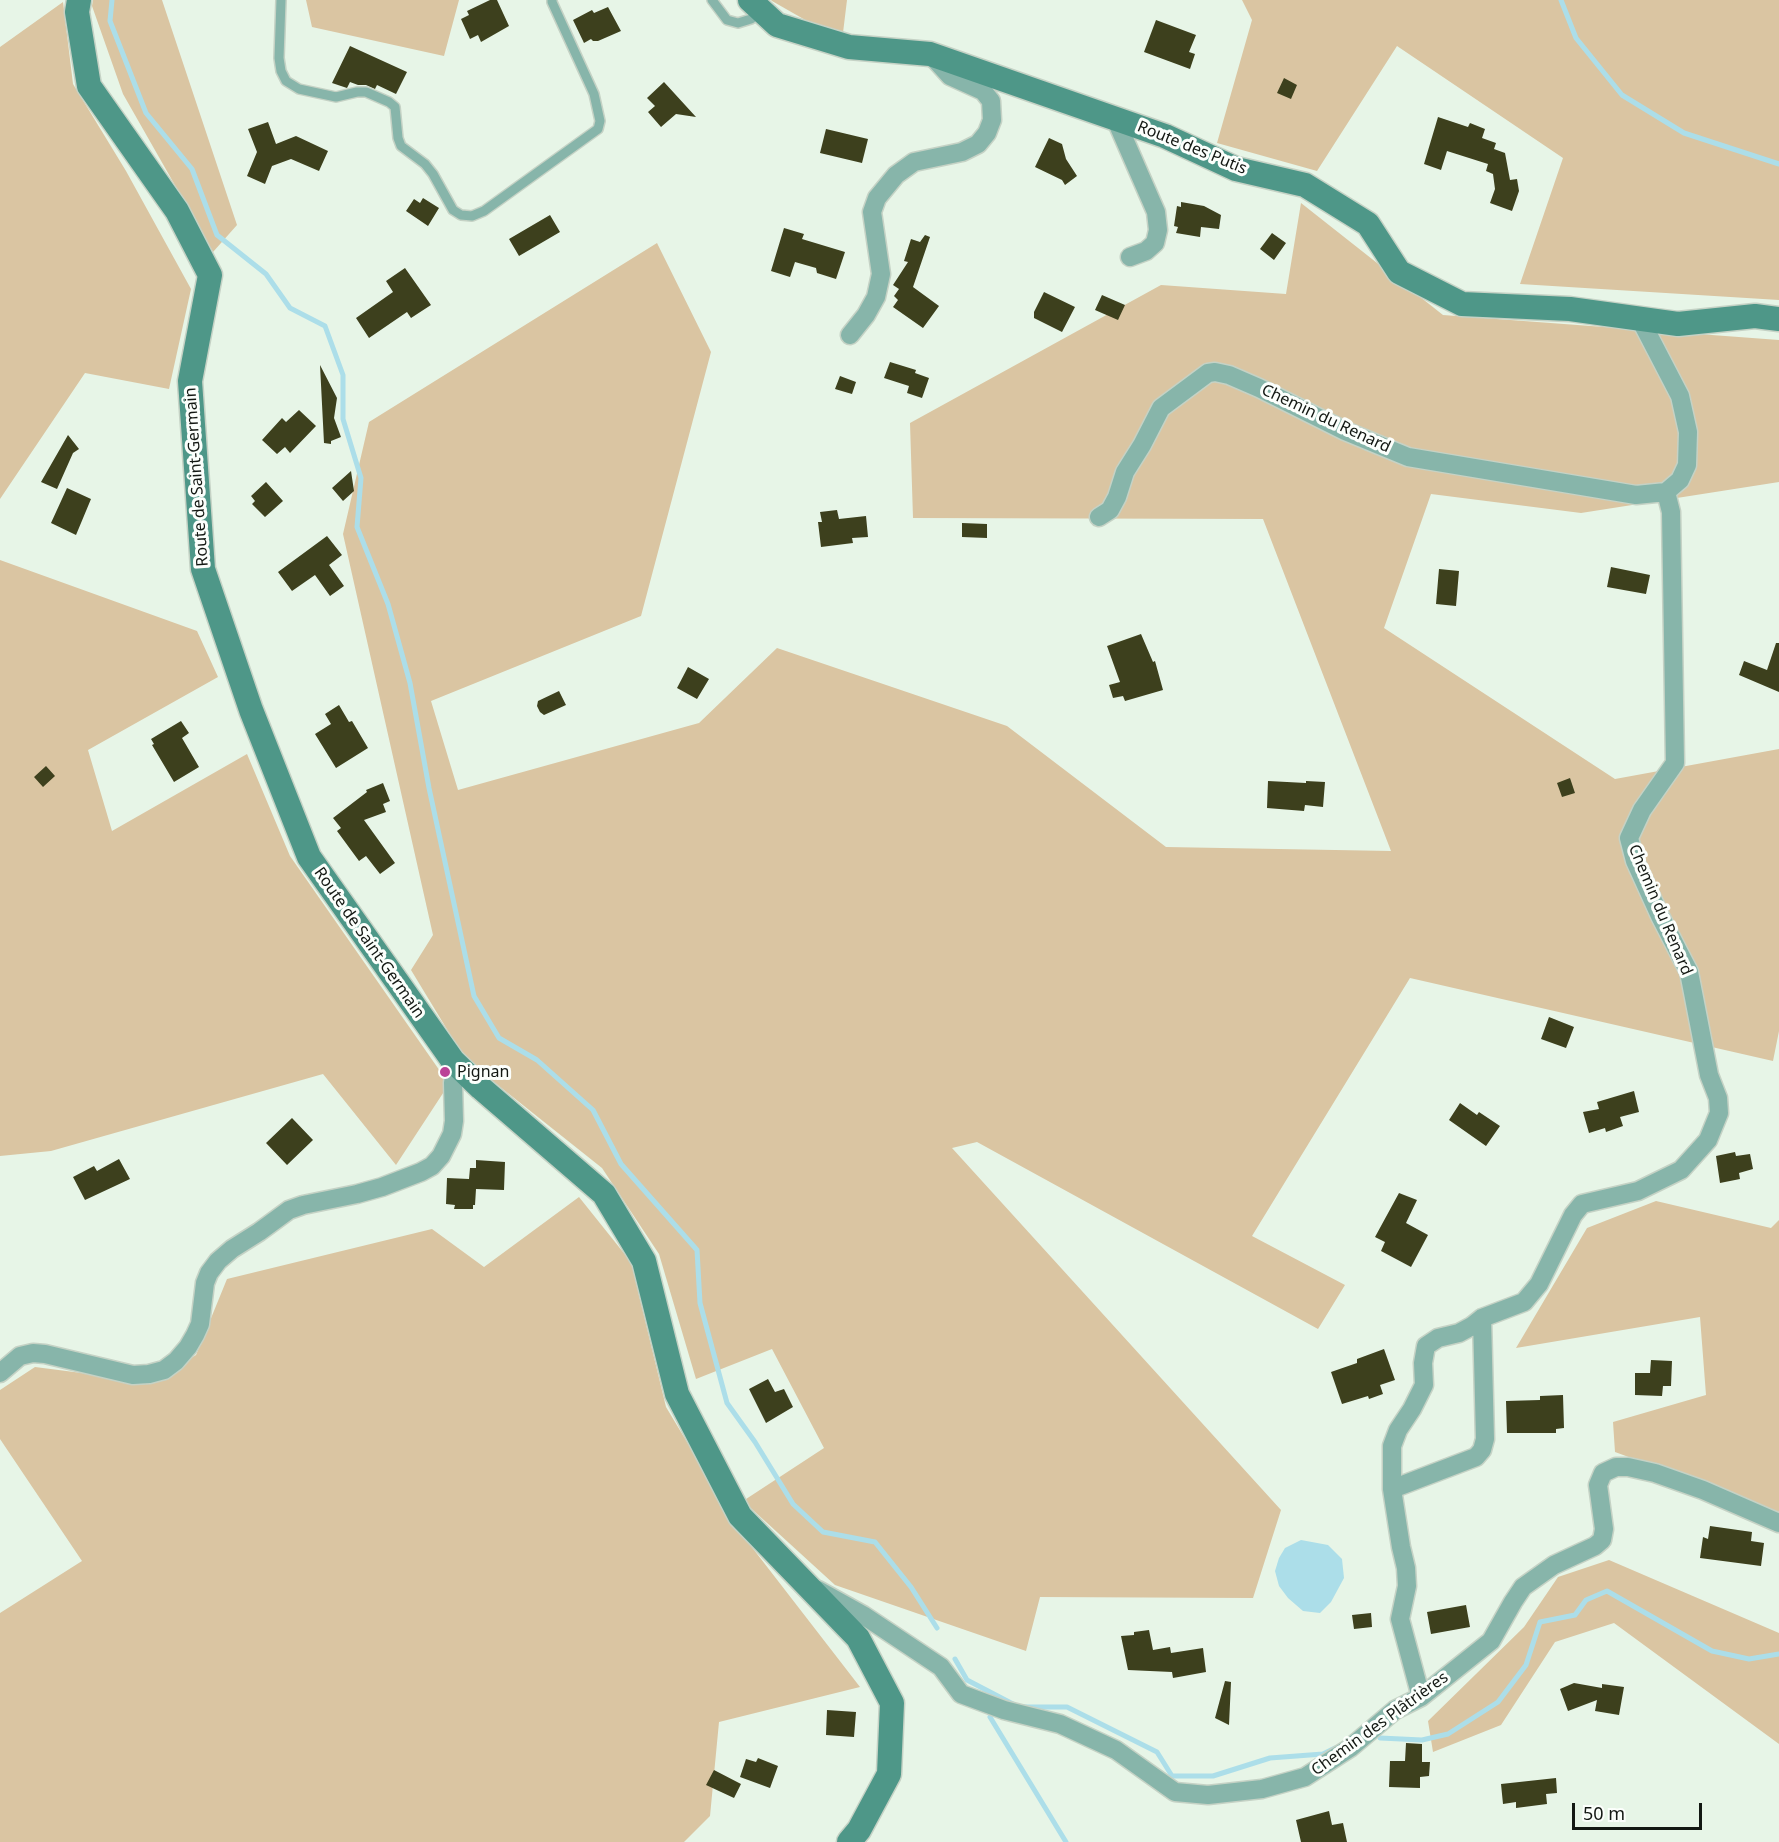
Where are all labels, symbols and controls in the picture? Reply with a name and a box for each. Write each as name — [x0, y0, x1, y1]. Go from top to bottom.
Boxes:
street label: Route des Putis — [1134, 117, 1250, 179]
street label: Chemin du Renard — [1258, 381, 1394, 457]
street label: Route de Saint-Germain — [181, 387, 213, 567]
street label: Chemin du Renard — [1624, 842, 1696, 978]
street label: Route de Saint-Germain — [310, 864, 428, 1022]
place label: Pignan — [457, 1062, 509, 1082]
marker: Pignan — [438, 1065, 452, 1079]
street label: Chemin des Plâtrières — [1308, 1668, 1452, 1780]
scale bar — [1575, 1791, 1706, 1829]
text: 50 m — [1583, 1801, 1625, 1825]

